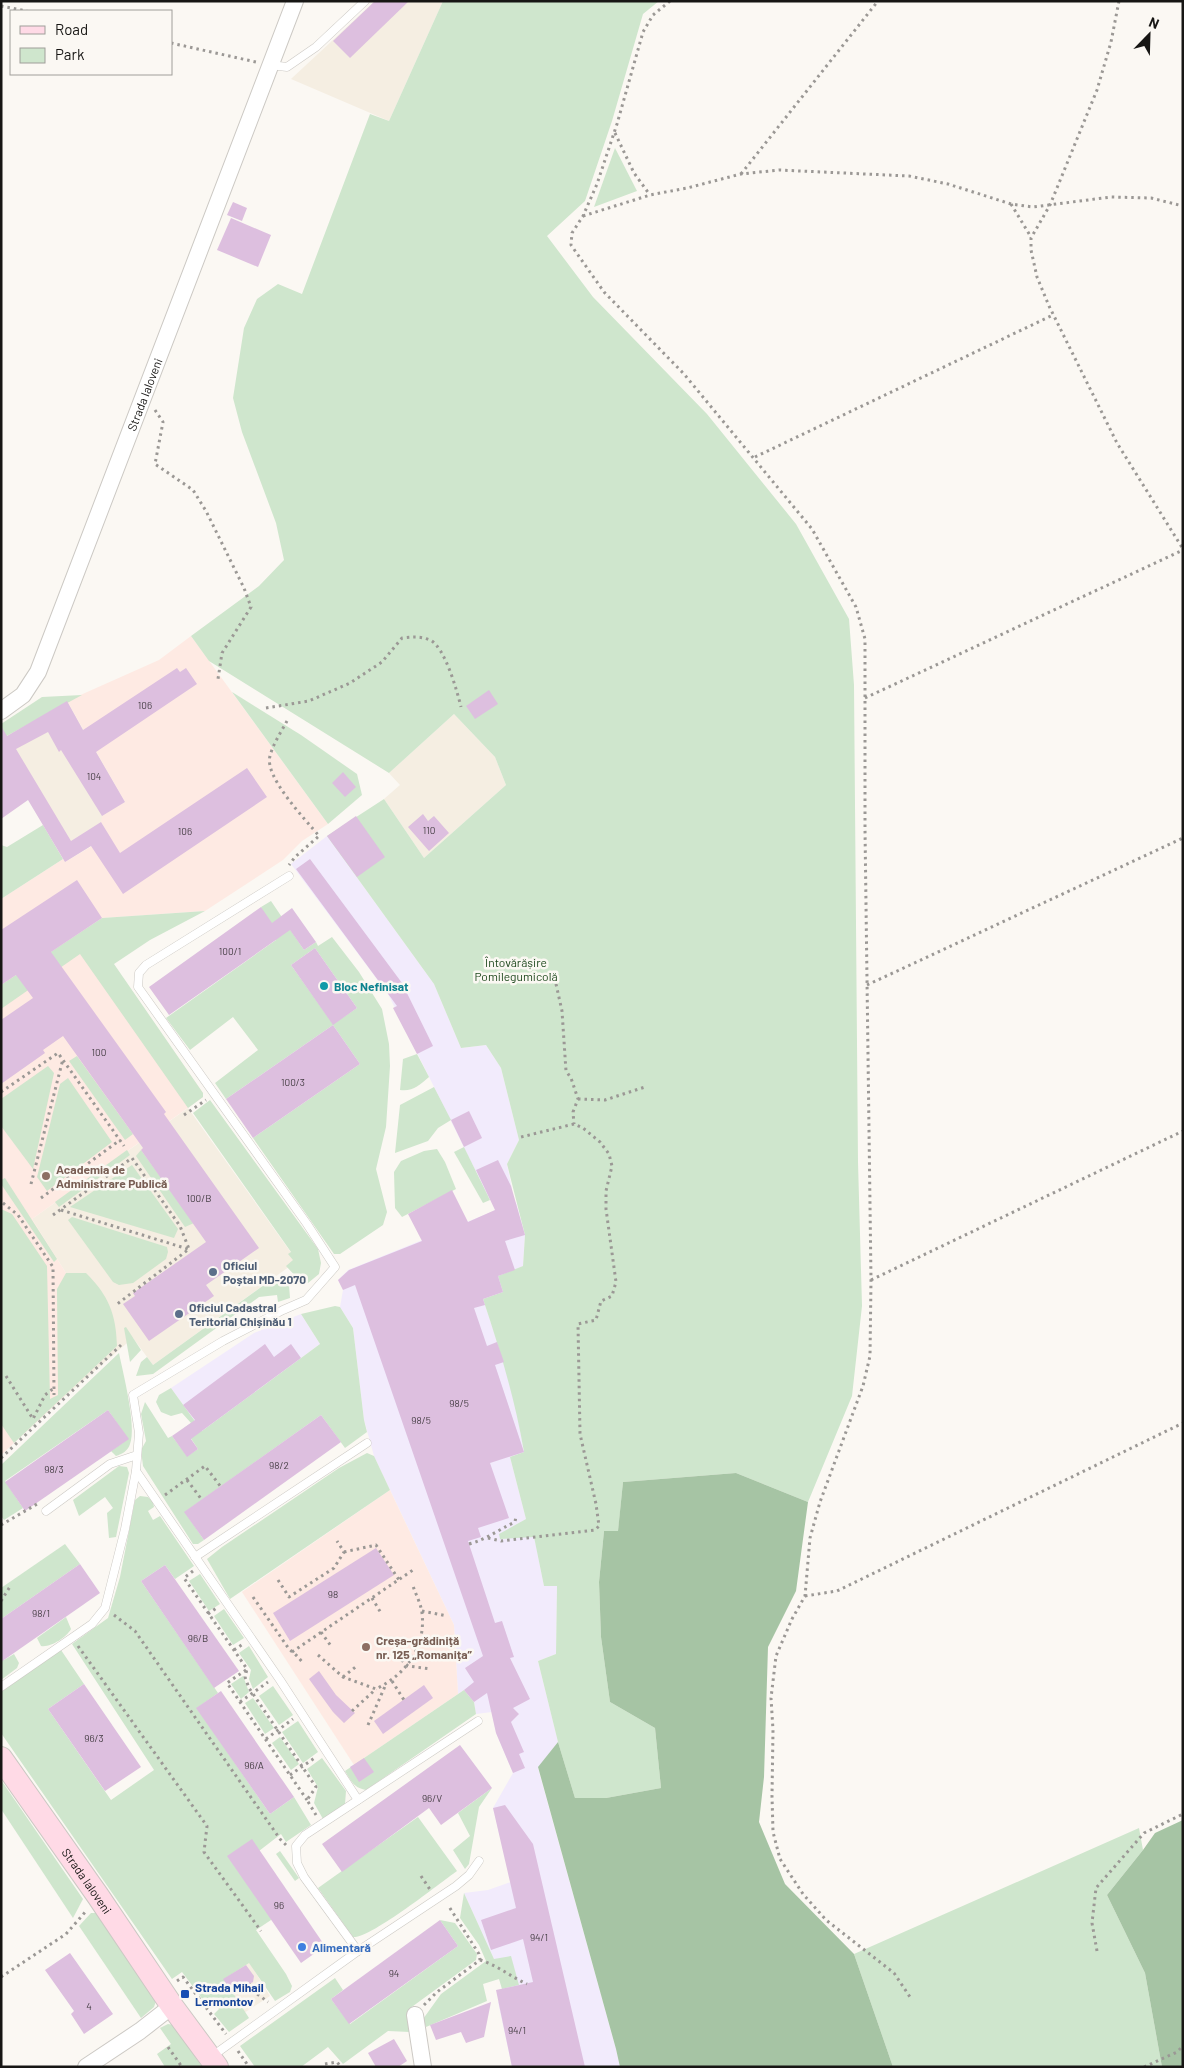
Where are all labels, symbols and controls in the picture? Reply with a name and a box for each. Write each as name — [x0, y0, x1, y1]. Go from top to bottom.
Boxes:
legend — [10, 10, 172, 75]
north arrow — [1124, 10, 1174, 60]
text: N — [1147, 13, 1162, 32]
text: Road — [55, 20, 88, 38]
text: Park — [55, 45, 85, 63]
street label: Strada Ialoveni — [124, 356, 165, 433]
house number: 106 — [138, 699, 152, 711]
house number: 104 — [87, 770, 101, 782]
house number: 110 — [423, 824, 435, 836]
house number: 106 — [178, 825, 192, 837]
house number: 100/1 — [219, 945, 241, 957]
park label: Întovărășire Pomilegumicolă — [474, 955, 558, 983]
place label: Bloc Nefinisat — [334, 979, 409, 993]
marker: Bloc Nefinisat — [318, 980, 330, 992]
house number: 100 — [92, 1046, 106, 1058]
house number: 100/3 — [281, 1076, 305, 1088]
place label: Academia de Administrare Publică — [56, 1162, 167, 1190]
marker: Academia de Administrare Publică — [40, 1170, 52, 1182]
house number: 100/B — [186, 1192, 212, 1204]
place label: Oficiul Poștal MD-2070 — [223, 1258, 306, 1286]
marker: Oficiul Poștal MD-2070 — [207, 1266, 219, 1278]
place label: Oficiul Cadastral Teritorial Chișinău 1 — [189, 1300, 292, 1328]
marker: Oficiul Cadastral Teritorial Chișinău 1 — [173, 1308, 185, 1320]
house number: 98/5 — [449, 1397, 469, 1409]
house number: 98/5 — [411, 1414, 431, 1426]
house number: 98/2 — [269, 1459, 289, 1471]
house number: 98/3 — [44, 1463, 64, 1475]
house number: 98 — [328, 1588, 338, 1600]
house number: 98/1 — [32, 1607, 50, 1619]
house number: 96/B — [188, 1632, 208, 1644]
place label: Creșa-grădiniță nr. 125 „Romanița” — [376, 1633, 472, 1661]
marker: Creșa-grădiniță nr. 125 „Romanița” — [360, 1641, 372, 1653]
house number: 96/3 — [84, 1732, 104, 1744]
house number: 96/A — [244, 1759, 264, 1771]
house number: 96/V — [422, 1792, 442, 1804]
street label: Strada Ialoveni — [59, 1845, 115, 1916]
house number: 96 — [274, 1899, 284, 1911]
house number: 94/1 — [530, 1931, 548, 1943]
place label: Alimentară — [312, 1940, 371, 1954]
marker: Alimentară — [296, 1941, 308, 1953]
house number: 94 — [389, 1967, 399, 1979]
place label: Strada Mihail Lermontov — [195, 1980, 264, 2008]
marker: Strada Mihail Lermontov — [179, 1988, 191, 2000]
house number: 4 — [86, 2000, 92, 2012]
house number: 94/1 — [508, 2024, 526, 2036]

